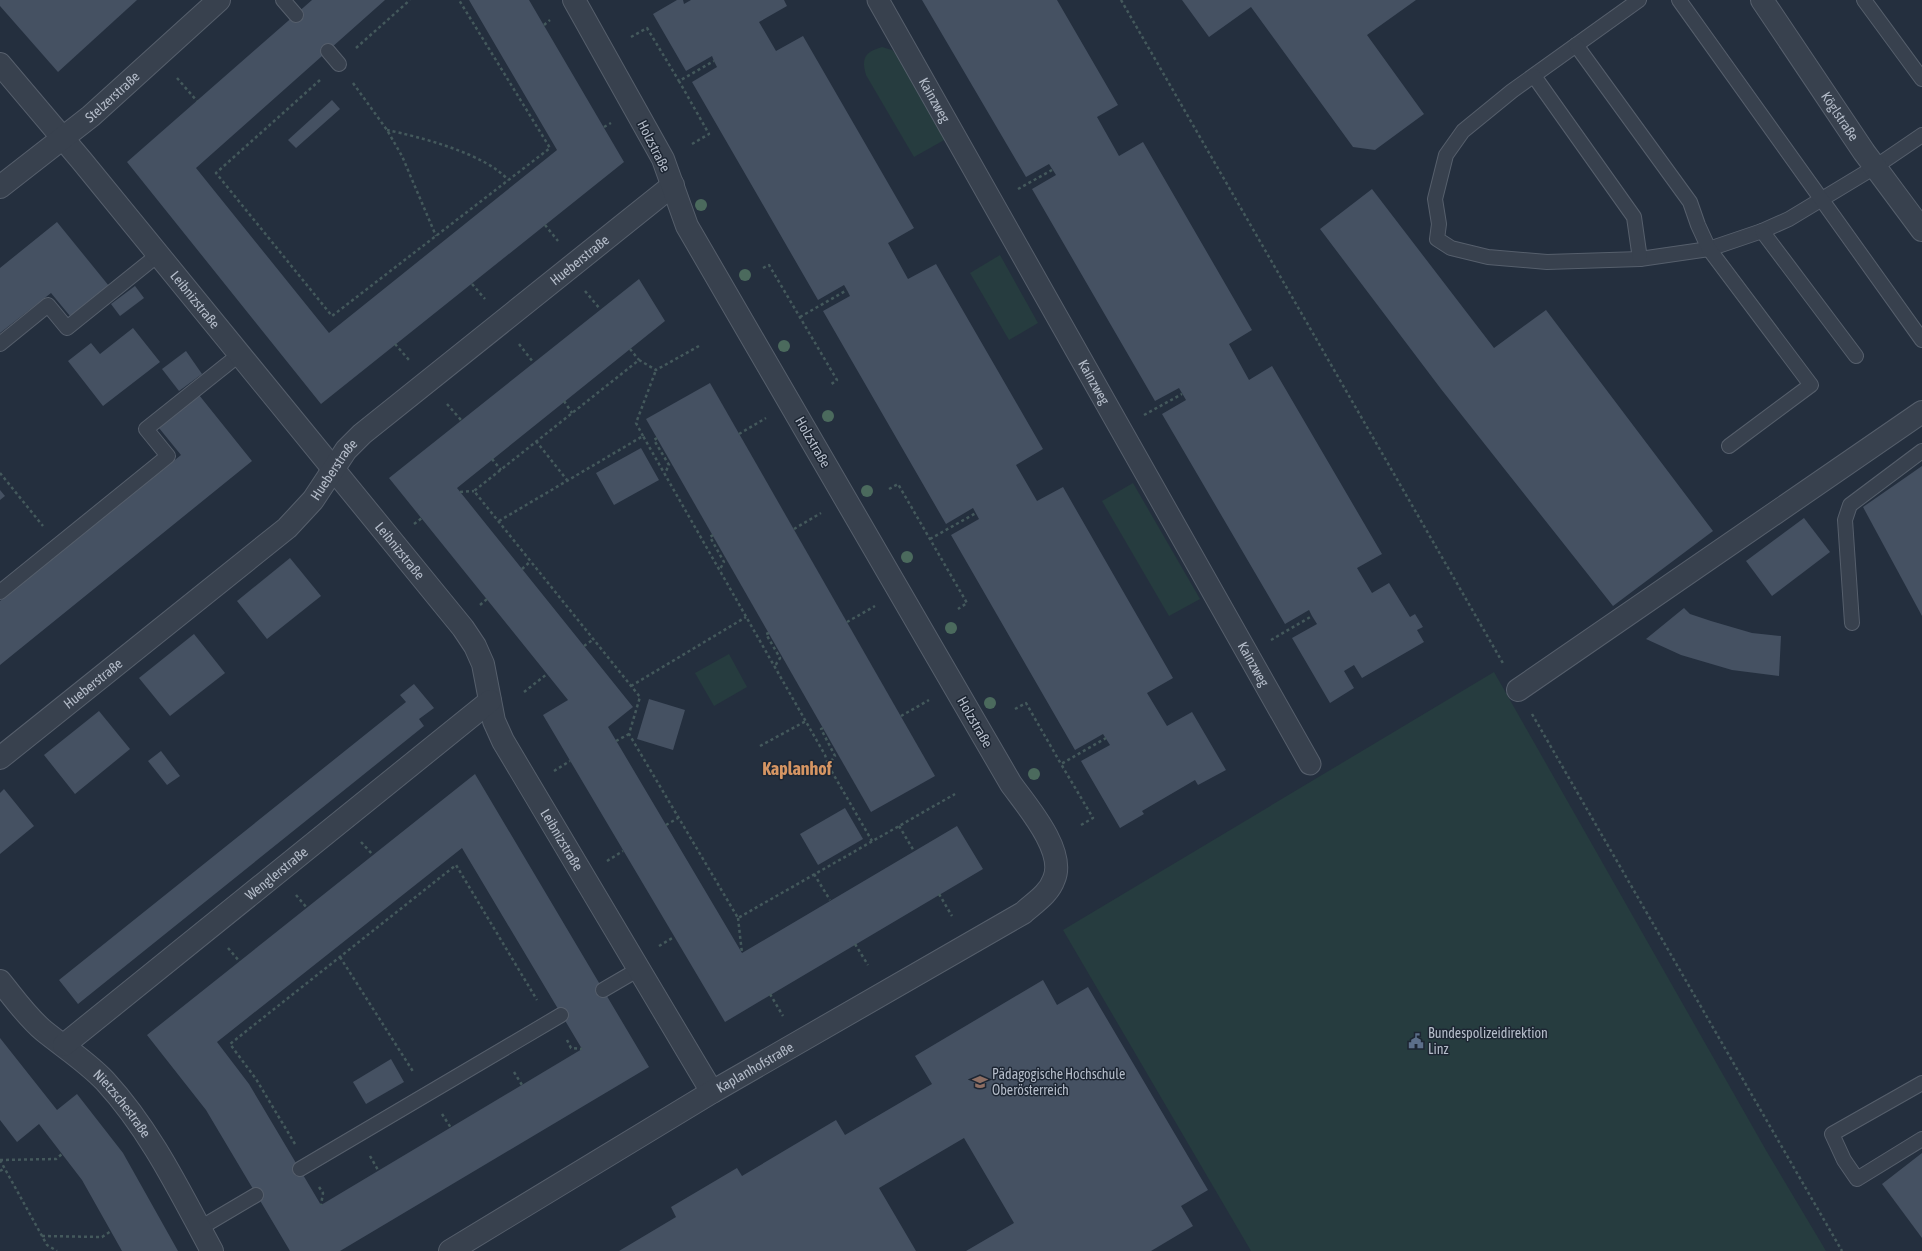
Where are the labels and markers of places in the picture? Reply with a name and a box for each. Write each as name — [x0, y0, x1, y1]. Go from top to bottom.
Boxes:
place label: Bundespolizeidirektion Linz — [1428, 1025, 1548, 1057]
public building icon: Bundespolizeidirektion Linz — [1407, 1032, 1425, 1050]
place label: Pädagogische Hochschule Oberösterreich — [992, 1066, 1125, 1098]
school or university icon: Pädagogische Hochschule Oberösterreich — [971, 1073, 989, 1091]

